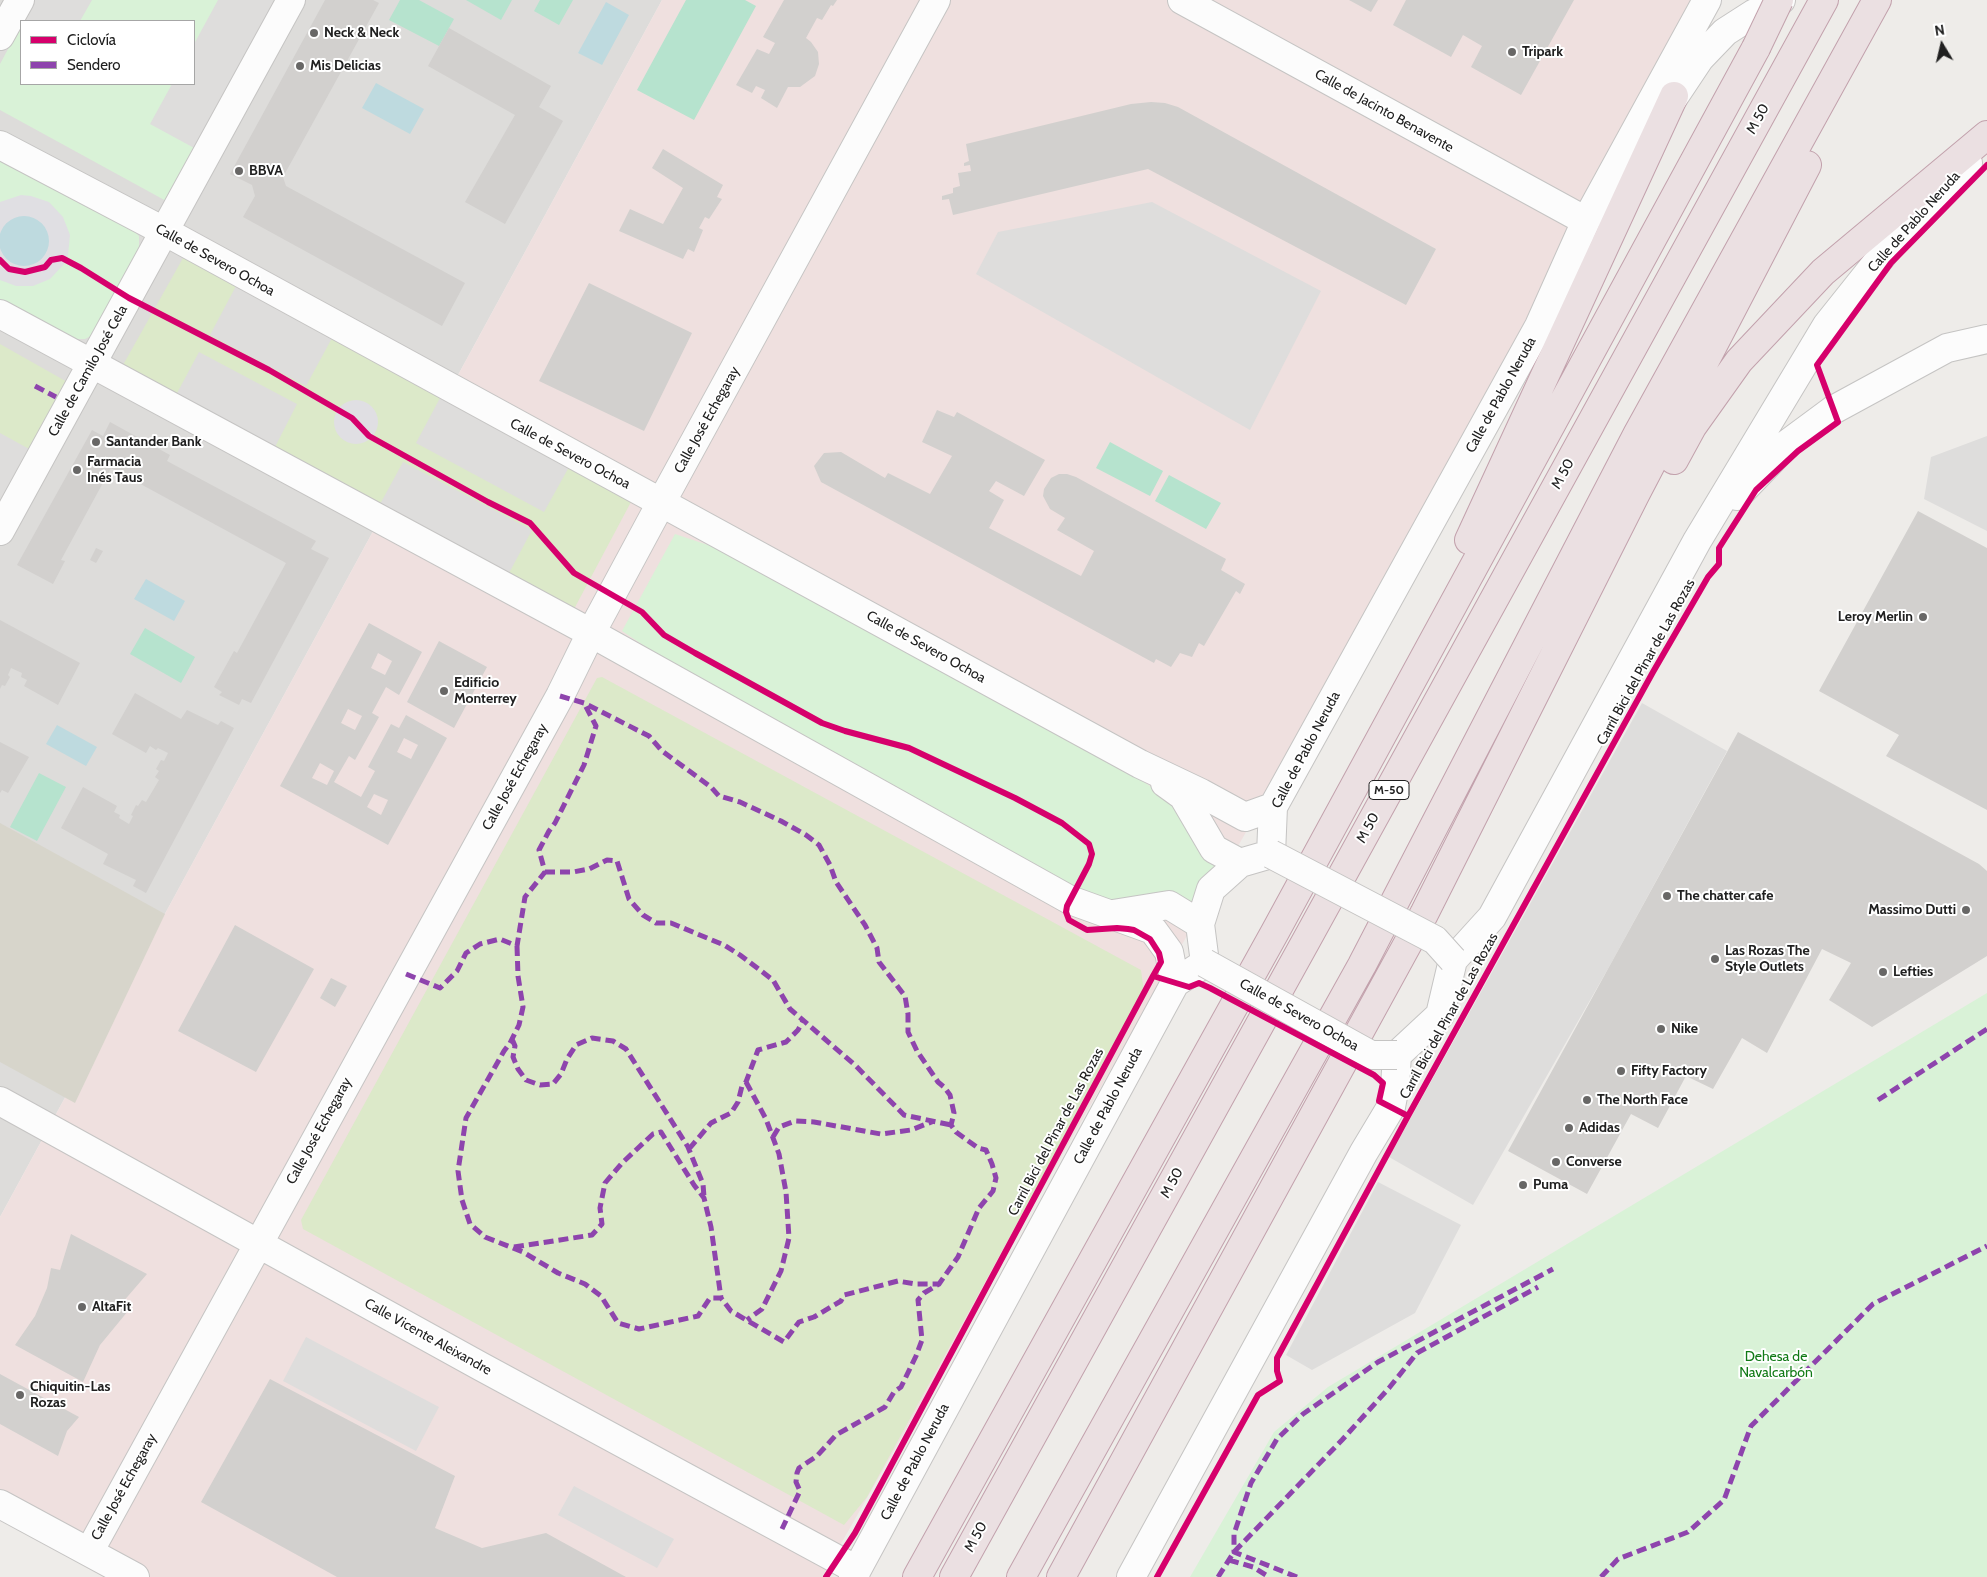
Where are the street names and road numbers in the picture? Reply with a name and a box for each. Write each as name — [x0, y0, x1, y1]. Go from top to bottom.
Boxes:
street label: Calle de Jacinto Benavente — [1312, 66, 1456, 156]
street label: M 50 — [1743, 101, 1773, 137]
street label: Calle de Pablo Neruda — [1864, 168, 1964, 276]
street label: Calle de Severo Ochoa — [152, 220, 278, 300]
street label: Calle de Camilo José Cela — [45, 302, 131, 440]
street label: Calle de Pablo Neruda — [1462, 334, 1540, 456]
street label: Calle José Echegaray — [671, 364, 743, 476]
street label: Calle de Severo Ochoa — [507, 415, 633, 493]
street label: M 50 — [1548, 456, 1578, 492]
street label: Carril Bici del Pinar de Las Rozas — [1593, 576, 1699, 748]
street label: Calle de Severo Ochoa — [863, 607, 989, 687]
street label: Calle de Pablo Neruda — [1268, 689, 1344, 811]
street label: Calle José Echegaray — [479, 721, 551, 833]
road number: M-50 — [1369, 780, 1409, 800]
street label: M 50 — [1353, 810, 1383, 846]
street label: Carril Bici del Pinar de Las Rozas — [1396, 930, 1502, 1102]
street label: Calle de Severo Ochoa — [1236, 975, 1362, 1055]
street label: Carril Bici del Pinar de Las Rozas — [1005, 1045, 1107, 1219]
street label: Calle de Pablo Neruda — [1070, 1045, 1146, 1167]
street label: Calle José Echegaray — [283, 1075, 355, 1187]
street label: M 50 — [1157, 1165, 1187, 1201]
street label: Calle Vicente Aleixandre — [362, 1295, 494, 1379]
street label: Calle de Pablo Neruda — [877, 1401, 953, 1523]
street label: Calle José Echegaray — [88, 1431, 160, 1543]
street label: M 50 — [961, 1519, 991, 1555]

